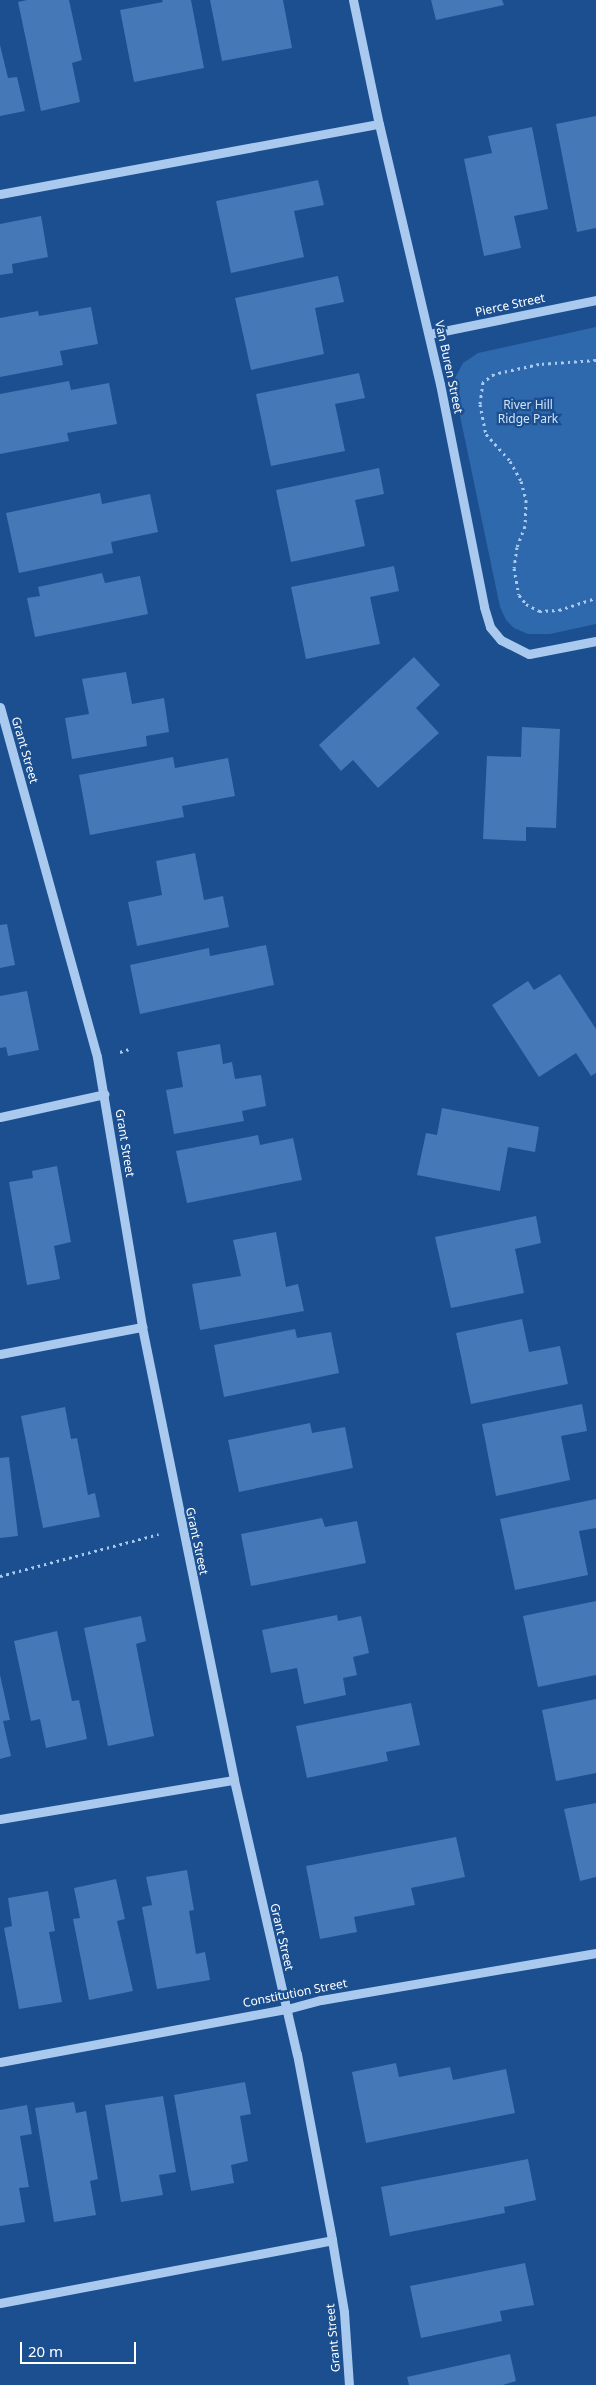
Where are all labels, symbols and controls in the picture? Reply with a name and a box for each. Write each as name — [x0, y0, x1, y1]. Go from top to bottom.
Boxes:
street label: Pierce Street — [474, 291, 546, 319]
street label: Van Buren Street — [432, 319, 466, 415]
park label: River Hill Ridge Park — [498, 398, 558, 426]
street label: Grant Street — [9, 715, 41, 785]
street label: Grant Street — [113, 1108, 137, 1178]
street label: Grant Street — [183, 1506, 211, 1576]
street label: Grant Street — [267, 1902, 297, 1972]
street label: Constitution Street — [242, 1976, 348, 2010]
street label: Grant Street — [323, 2303, 343, 2373]
scale bar — [22, 2332, 139, 2364]
text: 20 m — [28, 2341, 63, 2361]

